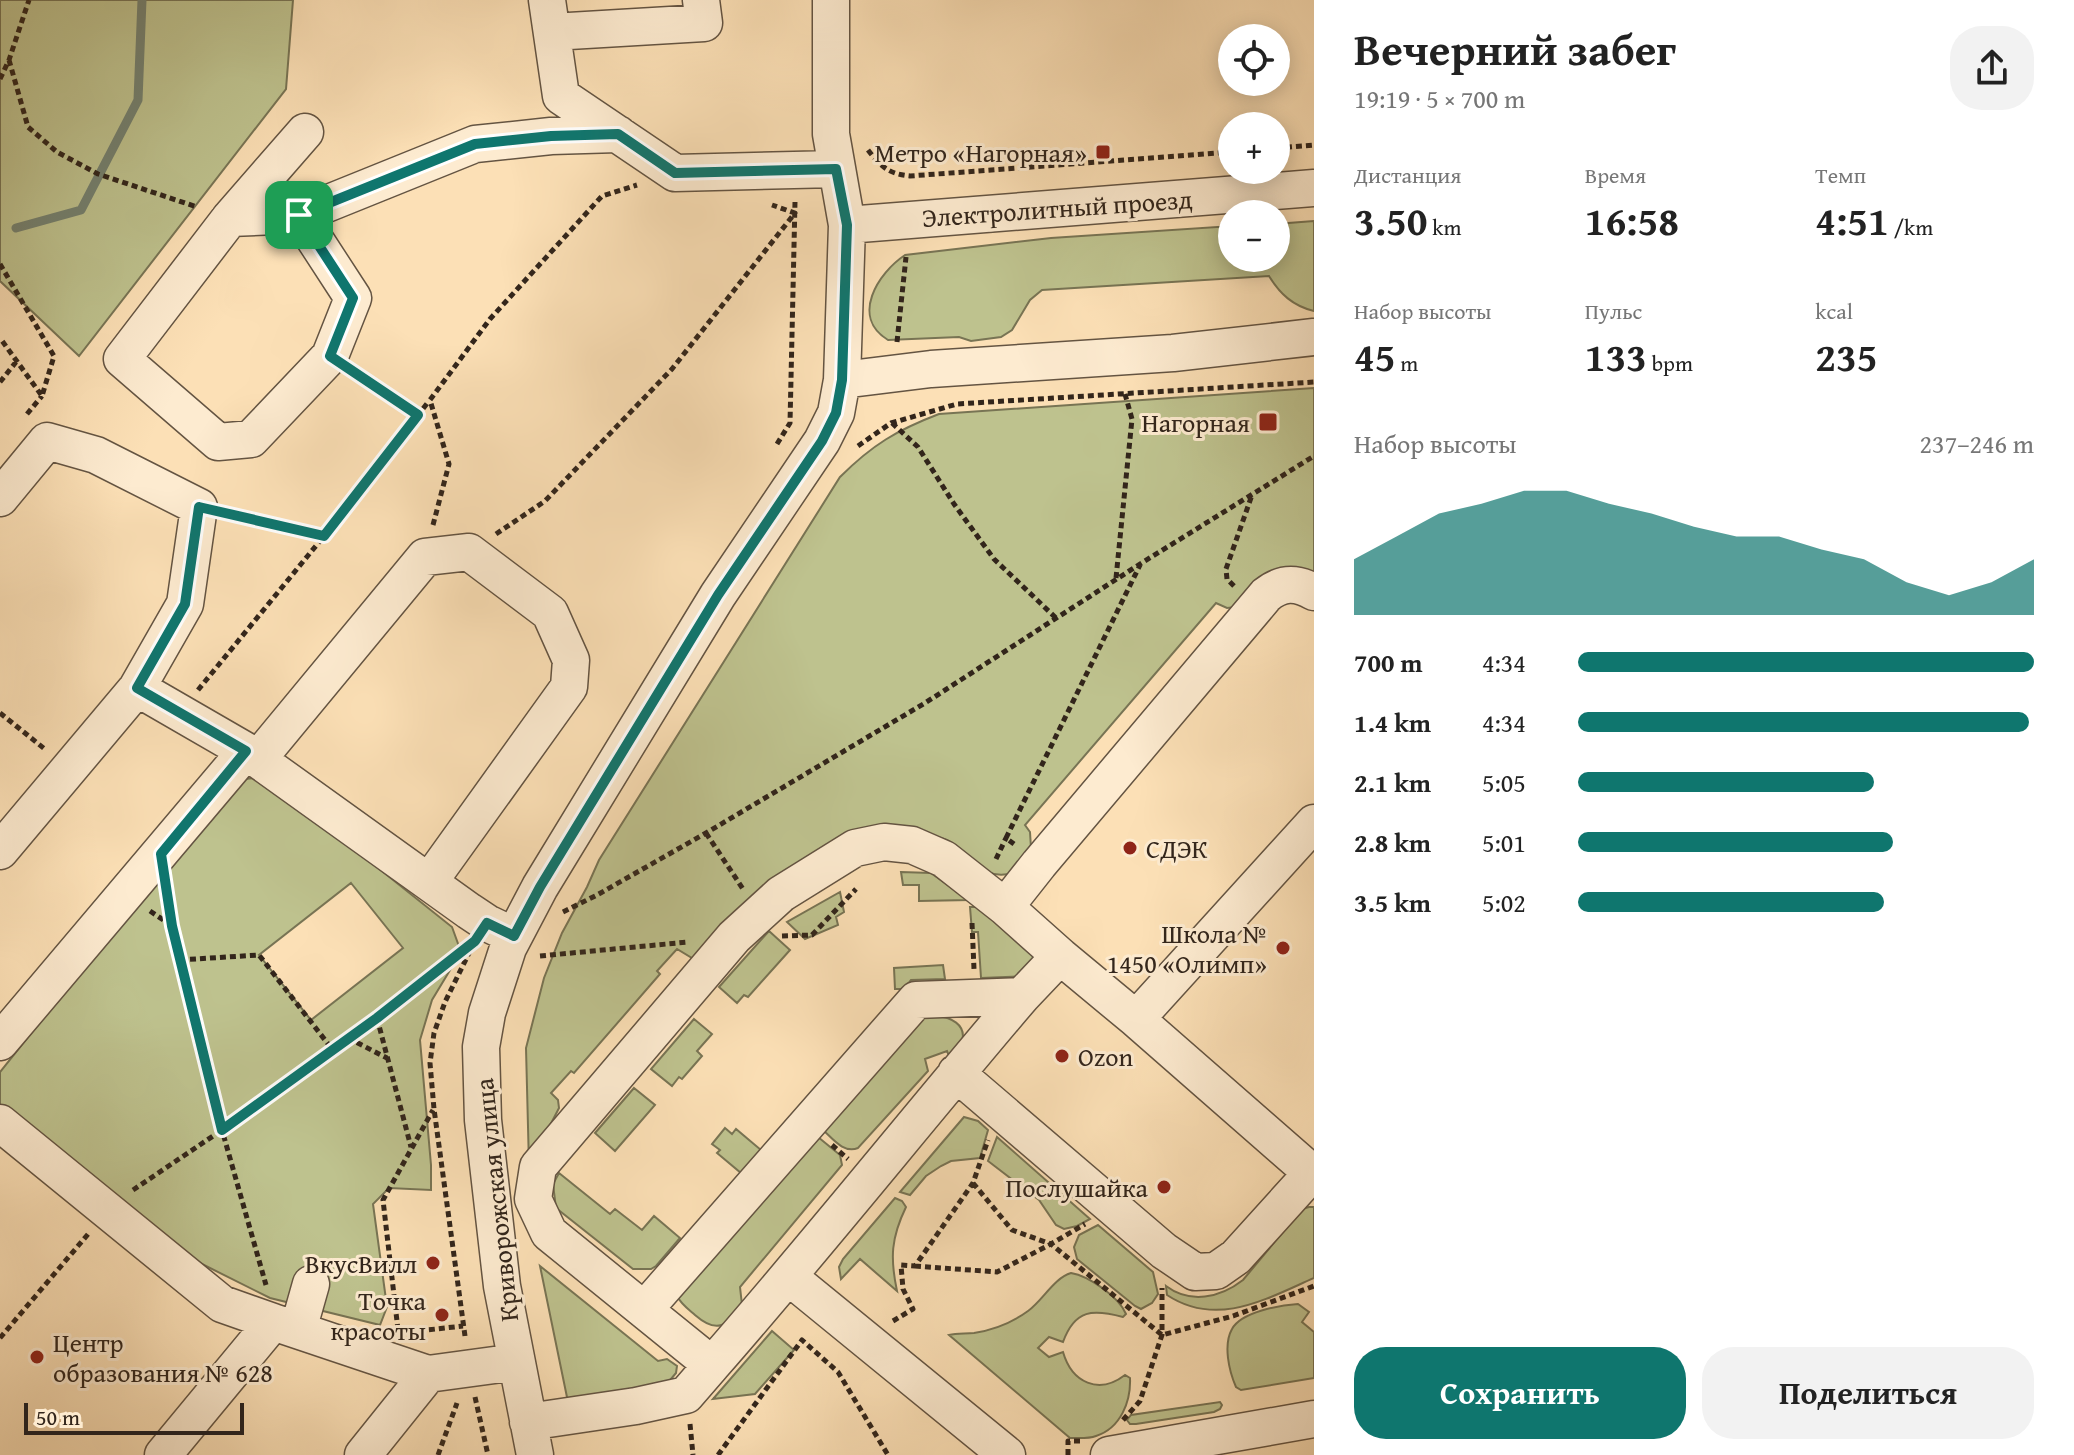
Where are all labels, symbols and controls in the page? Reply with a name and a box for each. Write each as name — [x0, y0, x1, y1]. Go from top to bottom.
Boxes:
text: Вечерний забег — [1354, 17, 1676, 81]
map controls — [1218, 24, 1290, 272]
button: locate — [1218, 24, 1290, 96]
button: share — [1950, 26, 2034, 110]
text: 19:19 · 5 × 700 m — [1354, 79, 1525, 118]
button: + — [1218, 112, 1290, 184]
place label: Метро «Нагорная» — [875, 133, 1087, 172]
marker: Метро «Нагорная» — [1094, 143, 1112, 161]
text: Дистанция — [1354, 159, 1462, 191]
text: Время — [1585, 159, 1646, 191]
text: Темп — [1815, 159, 1866, 191]
street label: Электролитный проезд — [920, 179, 1194, 237]
pin — [265, 181, 333, 249]
text: 3.50 — [1354, 191, 1427, 250]
text: 16:58 — [1585, 191, 1679, 250]
text: 4:51 — [1815, 191, 1889, 250]
icon: arrive — [277, 193, 321, 237]
button: − — [1218, 200, 1290, 272]
text: km — [1427, 211, 1461, 243]
text: /km — [1889, 211, 1933, 243]
text: Набор высоты — [1354, 295, 1491, 327]
text: Пульс — [1585, 295, 1642, 327]
text: kcal — [1815, 295, 1853, 327]
text: 45 — [1354, 327, 1395, 386]
text: 133 — [1585, 327, 1647, 386]
text: 235 — [1815, 327, 1878, 386]
text: m — [1395, 347, 1418, 379]
text: bpm — [1647, 347, 1693, 379]
place label: Нагорная — [1141, 403, 1250, 442]
marker: Нагорная — [1257, 411, 1279, 433]
text: Набор высоты — [1354, 424, 1516, 463]
text: 237–246 m — [1920, 424, 2034, 463]
text: 700 m — [1354, 643, 1422, 682]
text: 4:34 — [1482, 643, 1526, 682]
text: 1.4 km — [1354, 703, 1431, 742]
text: 4:34 — [1482, 703, 1526, 742]
text: 2.1 km — [1354, 763, 1431, 802]
text: 5:05 — [1482, 763, 1526, 802]
text: 2.8 km — [1354, 823, 1431, 862]
text: 5:01 — [1482, 823, 1526, 862]
place label: СДЭК — [1146, 829, 1208, 868]
marker: СДЭК — [1121, 839, 1139, 857]
text: 3.5 km — [1354, 883, 1431, 922]
text: 5:02 — [1482, 883, 1526, 922]
place label: Школа № 1450 «Олимп» — [1107, 914, 1267, 983]
marker: Школа № 1450 «Олимп» — [1274, 939, 1292, 957]
place label: Ozon — [1078, 1037, 1133, 1076]
marker: Ozon — [1053, 1047, 1071, 1065]
street label: Криворожская улица — [464, 1076, 528, 1324]
place label: Послушайка — [1005, 1168, 1149, 1207]
marker: Послушайка — [1155, 1178, 1173, 1196]
place label: ВкусВилл — [305, 1244, 417, 1283]
marker: ВкусВилл — [424, 1254, 442, 1272]
place label: Точка красоты — [330, 1281, 427, 1350]
marker: Точка красоты — [433, 1306, 451, 1324]
place label: Центр образования № 628 — [53, 1323, 273, 1392]
button: Сохранить — [1354, 1347, 1686, 1439]
button: Поделиться — [1702, 1347, 2034, 1439]
marker: Центр образования № 628 — [28, 1348, 46, 1366]
scale bar — [24, 1399, 244, 1435]
text: 50 m — [36, 1401, 80, 1433]

